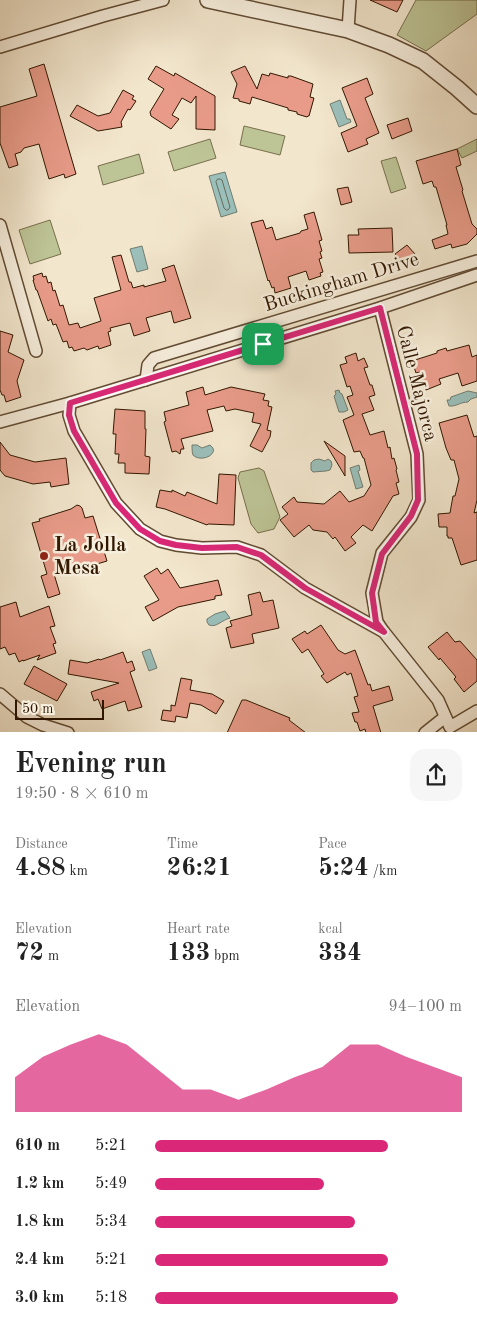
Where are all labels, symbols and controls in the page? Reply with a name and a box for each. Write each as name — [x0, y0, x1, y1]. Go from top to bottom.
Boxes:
street label: Buckingham Drive — [262, 250, 421, 316]
pin — [242, 323, 284, 365]
street label: Calle Majorca — [392, 324, 440, 444]
icon: arrive — [249, 330, 277, 358]
place label: La Jolla Mesa — [54, 536, 127, 579]
marker: La Jolla Mesa — [38, 550, 50, 562]
scale bar — [15, 698, 104, 721]
text: 50 m — [22, 702, 53, 716]
button: share — [410, 749, 462, 801]
text: Evening run — [15, 751, 167, 779]
text: 19:50 · 8 × 610 m — [15, 786, 148, 802]
text: Distance — [15, 837, 68, 851]
text: Time — [167, 837, 198, 851]
text: Pace — [318, 837, 347, 851]
text: 4.88 — [15, 856, 66, 881]
text: 26:21 — [167, 856, 232, 881]
text: 5:24 — [318, 856, 369, 881]
text: km — [66, 864, 88, 878]
text: /km — [369, 864, 397, 878]
text: Elevation — [15, 922, 72, 936]
text: Heart rate — [167, 922, 230, 936]
text: kcal — [318, 922, 342, 936]
text: 72 — [15, 941, 44, 966]
text: 133 — [167, 941, 210, 966]
text: 334 — [318, 941, 362, 966]
text: m — [44, 949, 59, 963]
text: bpm — [210, 949, 240, 963]
text: Elevation — [15, 999, 80, 1015]
text: 94–100 m — [388, 999, 462, 1015]
text: 610 m — [15, 1138, 60, 1154]
text: 5:21 — [95, 1138, 127, 1154]
text: 1.2 km — [15, 1176, 64, 1192]
text: 5:49 — [95, 1176, 127, 1192]
text: 1.8 km — [15, 1214, 64, 1230]
text: 5:34 — [95, 1214, 127, 1230]
text: 2.4 km — [15, 1252, 64, 1268]
text: 5:21 — [95, 1252, 127, 1268]
text: 3.0 km — [15, 1290, 64, 1306]
text: 5:18 — [95, 1290, 127, 1306]

